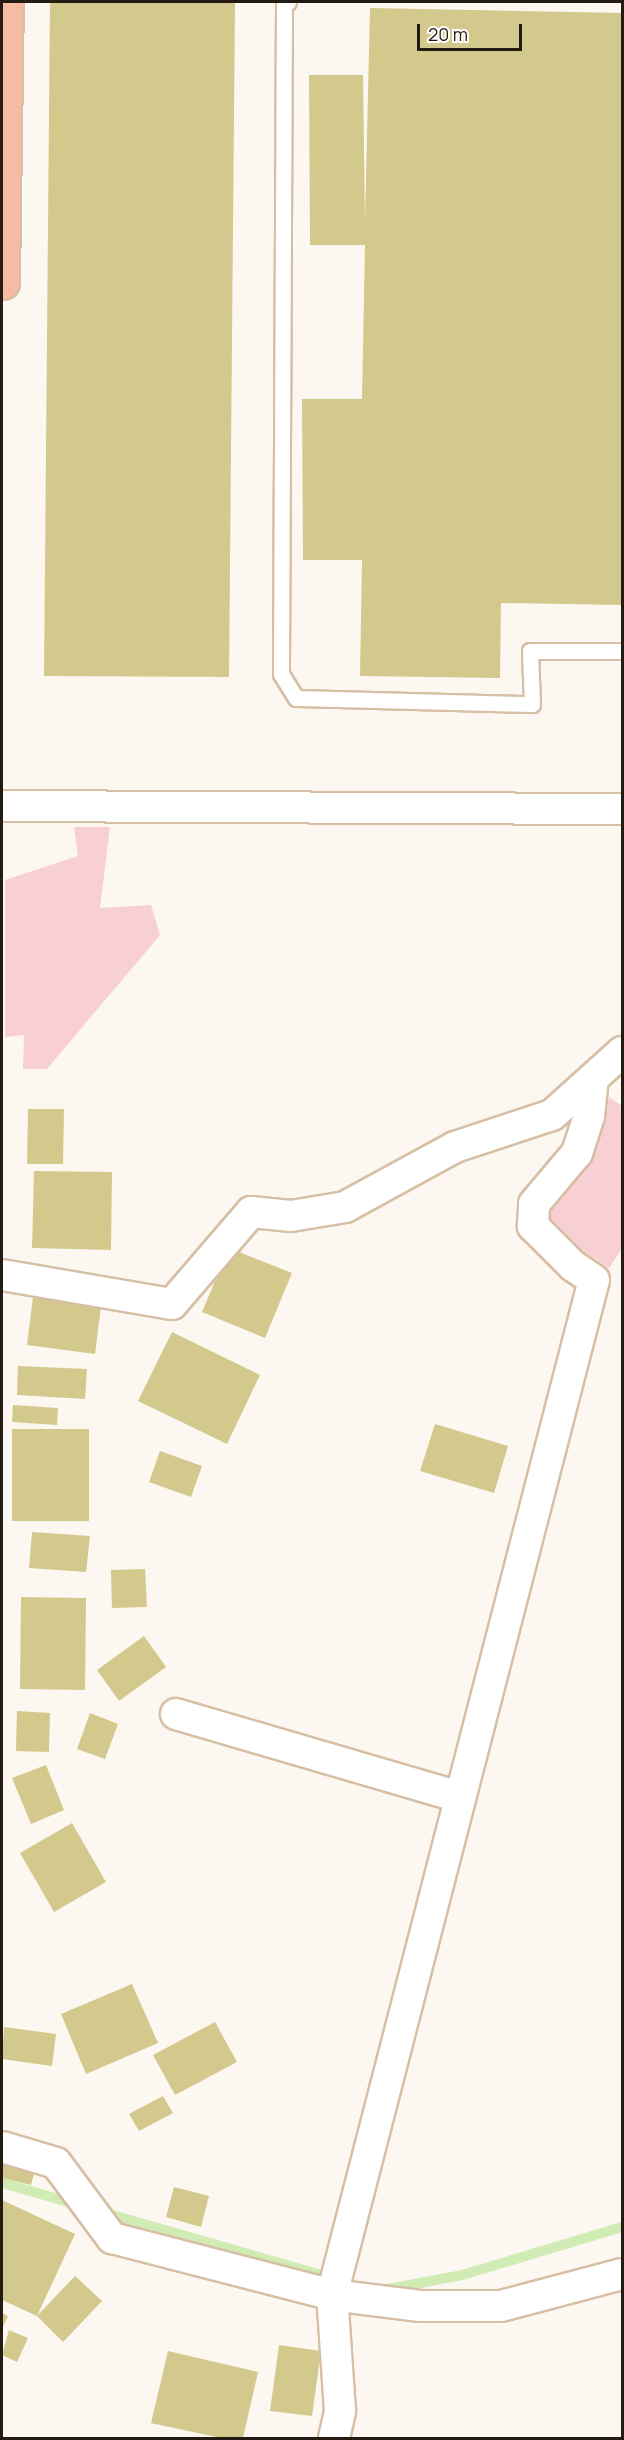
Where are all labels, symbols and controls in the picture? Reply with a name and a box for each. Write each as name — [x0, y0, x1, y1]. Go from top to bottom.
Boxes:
scale bar — [420, 12, 525, 50]
text: 20 m — [428, 22, 468, 46]

